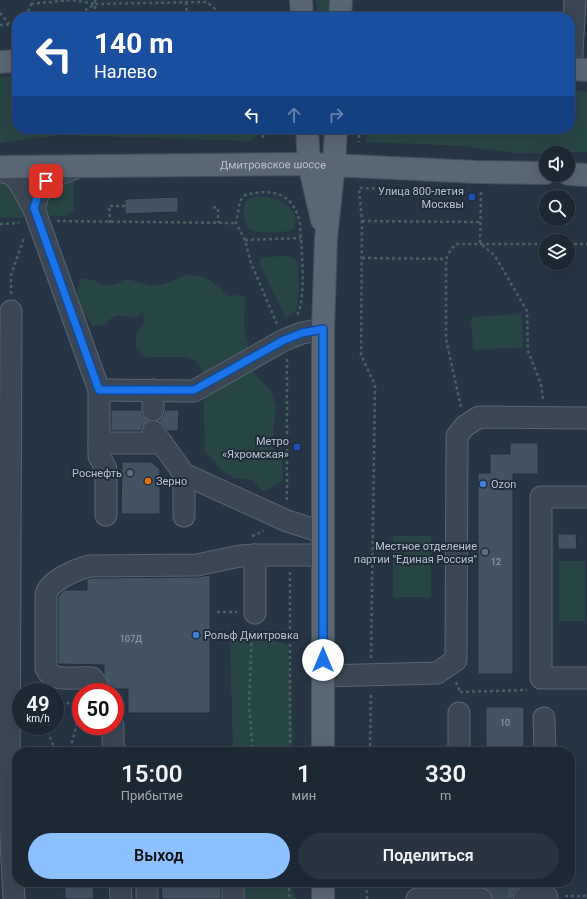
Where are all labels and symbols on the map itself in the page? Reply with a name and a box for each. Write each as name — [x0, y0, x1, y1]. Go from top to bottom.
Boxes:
street label: Дмитровское шоссе — [220, 158, 326, 172]
pin — [29, 164, 63, 198]
place label: Улица 800-летия Москвы — [378, 185, 464, 211]
marker: Улица 800-летия Москвы — [467, 192, 477, 202]
place label: Метро «Яхромская» — [222, 435, 289, 461]
marker: Метро «Яхромская» — [292, 442, 302, 452]
place label: Роснефть — [72, 467, 122, 480]
marker: Роснефть — [125, 468, 135, 478]
place label: Зерно — [156, 475, 187, 488]
marker: Зерно — [143, 476, 153, 486]
place label: Ozon — [491, 478, 516, 491]
marker: Ozon — [478, 479, 488, 489]
place label: Местное отделение партии "Единая Россия" — [354, 540, 477, 566]
marker: Местное отделение партии "Единая Россия" — [480, 547, 490, 557]
house number: 12 — [491, 557, 501, 567]
place label: Рольф Дмитровка — [204, 629, 299, 642]
marker: Рольф Дмитровка — [191, 630, 201, 640]
house number: 107Д — [120, 634, 142, 644]
position arrow — [302, 639, 344, 681]
speed limit sign: 50 — [72, 683, 124, 735]
house number: 10 — [500, 718, 510, 728]

